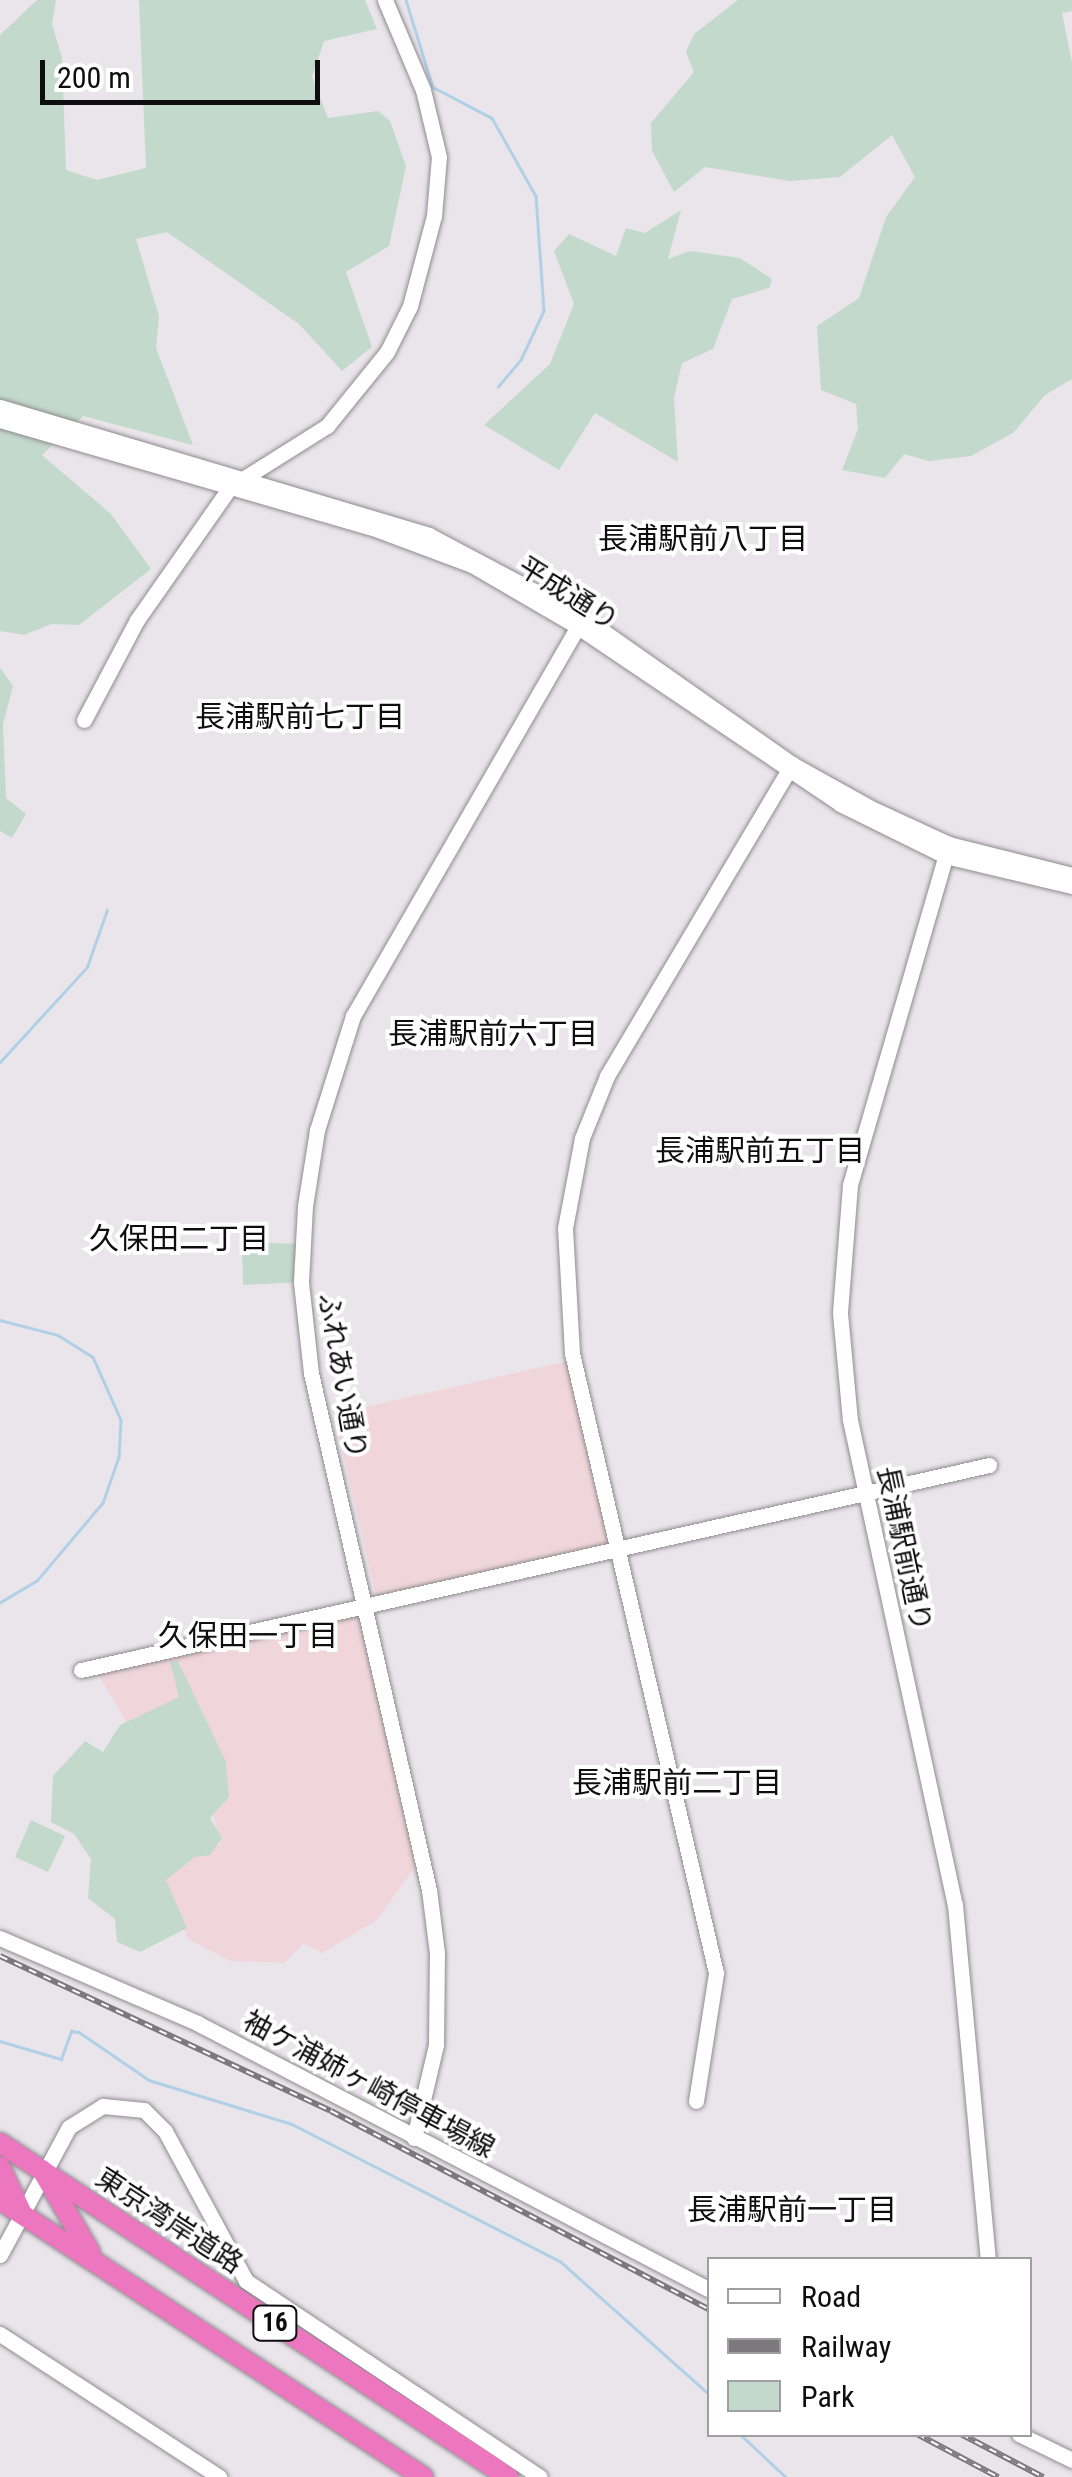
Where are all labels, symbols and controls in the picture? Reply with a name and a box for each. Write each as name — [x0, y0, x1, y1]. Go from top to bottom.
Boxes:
scale bar — [45, 40, 325, 102]
text: 200 m — [57, 60, 131, 95]
district label: 長浦駅前八丁目 — [598, 521, 808, 557]
street label: 平成通り — [512, 550, 624, 638]
district label: 長浦駅前七丁目 — [195, 699, 405, 735]
district label: 長浦駅前六丁目 — [388, 1016, 598, 1052]
district label: 長浦駅前五丁目 — [655, 1133, 865, 1169]
district label: 久保田二丁目 — [89, 1221, 269, 1257]
street label: ふれあい通り — [311, 1290, 373, 1462]
street label: 長浦駅前通り — [870, 1463, 938, 1635]
district label: 久保田一丁目 — [158, 1618, 338, 1654]
district label: 長浦駅前二丁目 — [572, 1765, 782, 1801]
street label: 袖ケ浦姉ヶ崎停車場線 — [238, 2004, 500, 2166]
street label: 東京湾岸道路 — [89, 2161, 249, 2281]
district label: 長浦駅前一丁目 — [687, 2192, 897, 2228]
legend — [707, 2257, 1032, 2437]
text: Road — [801, 2279, 861, 2314]
road number: 16 — [250, 2303, 300, 2343]
text: Railway — [801, 2329, 891, 2364]
text: Park — [801, 2379, 855, 2414]

